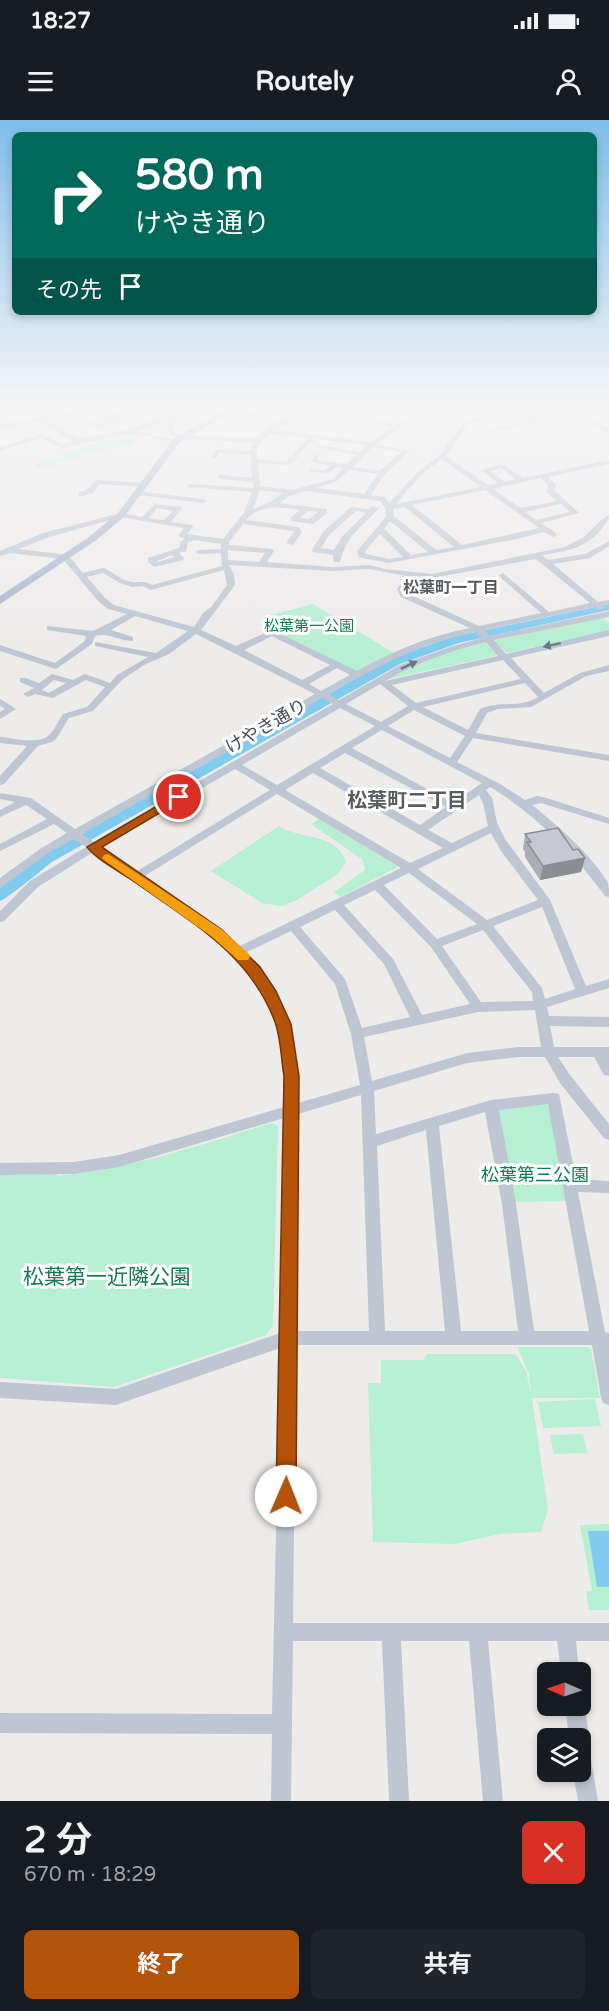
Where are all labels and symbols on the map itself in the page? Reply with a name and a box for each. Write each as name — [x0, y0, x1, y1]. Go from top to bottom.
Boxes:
district label: 松葉町一丁目 — [403, 578, 499, 598]
park label: 松葉第一公園 — [264, 617, 354, 635]
one-way arrow — [542, 641, 561, 650]
one-way arrow — [400, 660, 417, 669]
street label: けやき通り — [222, 694, 310, 758]
pin — [153, 771, 204, 822]
district label: 松葉町二丁目 — [347, 789, 467, 813]
park label: 松葉第三公園 — [481, 1164, 589, 1186]
park label: 松葉第一近隣公園 — [23, 1265, 191, 1290]
position arrow — [254, 1464, 318, 1528]
north arrow — [537, 1662, 591, 1716]

